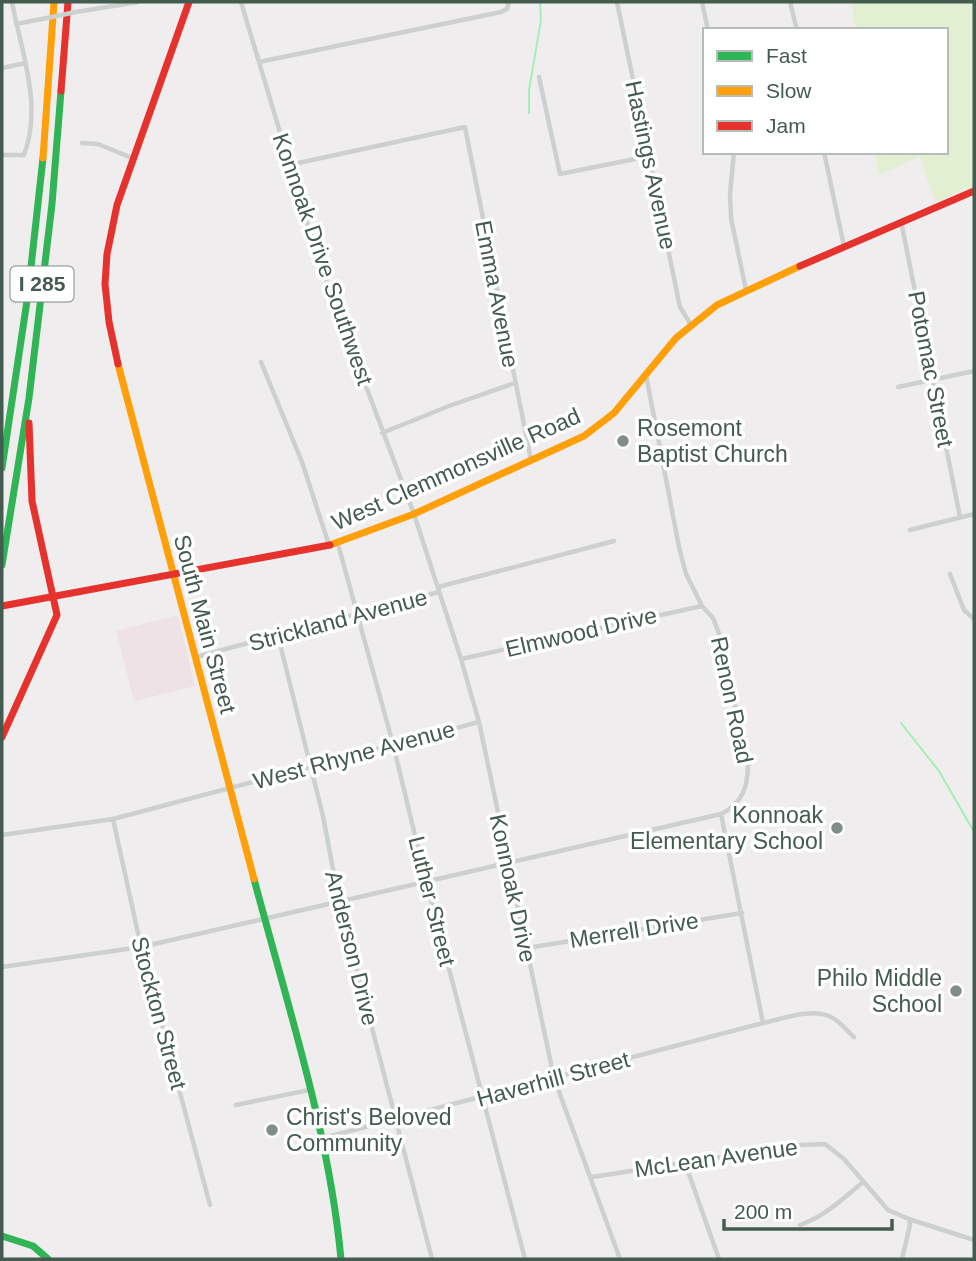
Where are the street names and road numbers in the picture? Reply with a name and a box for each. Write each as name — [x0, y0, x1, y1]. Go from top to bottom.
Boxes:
street label: Hastings Avenue — [620, 78, 682, 252]
street label: Konnoak Drive Southwest — [268, 130, 379, 389]
street label: Emma Avenue — [470, 218, 524, 370]
road number: I 285 — [10, 266, 74, 302]
street label: Potomac Street — [903, 289, 959, 450]
street label: West Clemmonsville Road — [328, 402, 584, 536]
street label: South Main Street — [169, 532, 242, 717]
street label: Strickland Avenue — [246, 584, 430, 656]
street label: Elmwood Drive — [503, 602, 659, 662]
street label: Renon Road — [706, 634, 758, 766]
street label: West Rhyne Avenue — [250, 716, 458, 794]
street label: Konnoak Drive — [485, 812, 541, 964]
street label: Luther Street — [403, 833, 461, 969]
street label: Anderson Drive — [320, 868, 384, 1028]
street label: Merrell Drive — [568, 907, 700, 953]
street label: Stockton Street — [126, 934, 192, 1093]
street label: Haverhill Street — [474, 1046, 633, 1112]
street label: McLean Avenue — [633, 1134, 799, 1182]

